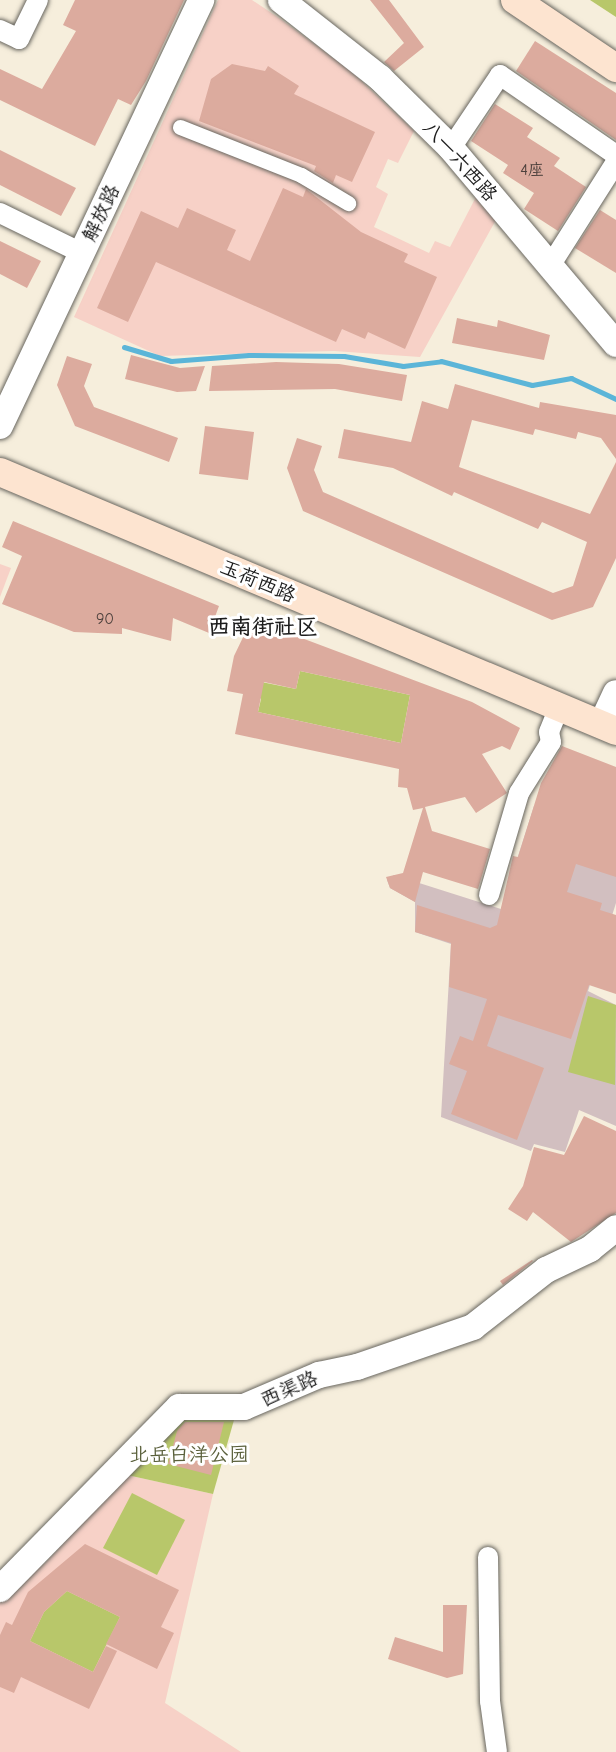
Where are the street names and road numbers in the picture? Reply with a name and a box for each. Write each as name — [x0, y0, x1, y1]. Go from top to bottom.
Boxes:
street label: 八一六西路 — [418, 116, 502, 206]
street label: 解放路 — [77, 181, 125, 245]
street label: 玉荷西路 — [216, 554, 300, 608]
street label: 西渠路 — [257, 1366, 321, 1412]

